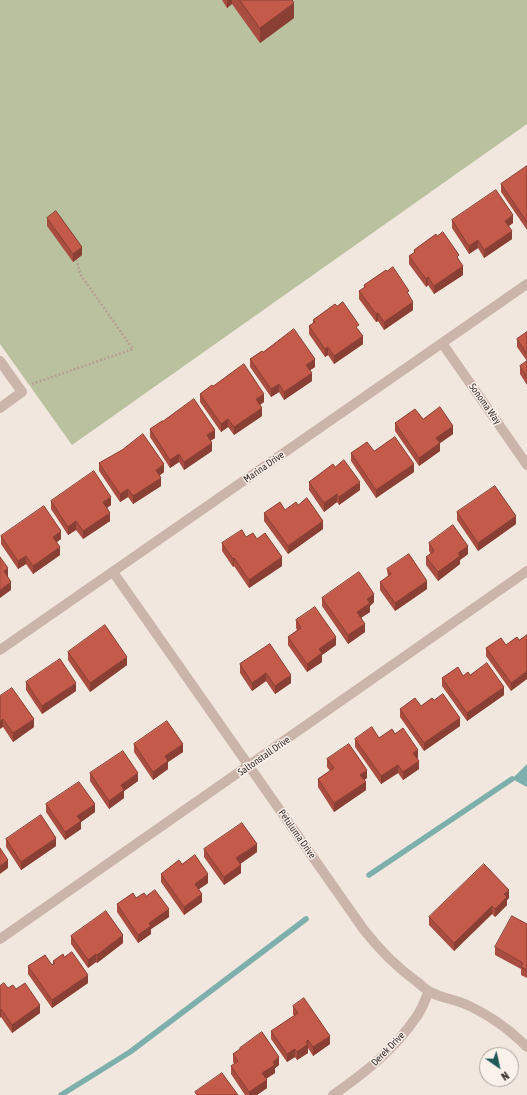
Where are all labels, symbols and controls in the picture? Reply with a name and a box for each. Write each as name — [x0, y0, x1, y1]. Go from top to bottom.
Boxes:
street label: Sonoma Way — [466, 381, 504, 427]
street label: Marina Drive — [241, 449, 287, 485]
street label: Saltonstall Drive — [236, 734, 292, 778]
street label: Petuluma Drive — [276, 807, 318, 861]
street label: Derek Drive — [369, 1029, 407, 1069]
north arrow — [479, 1047, 519, 1087]
text: N — [499, 1069, 511, 1083]

